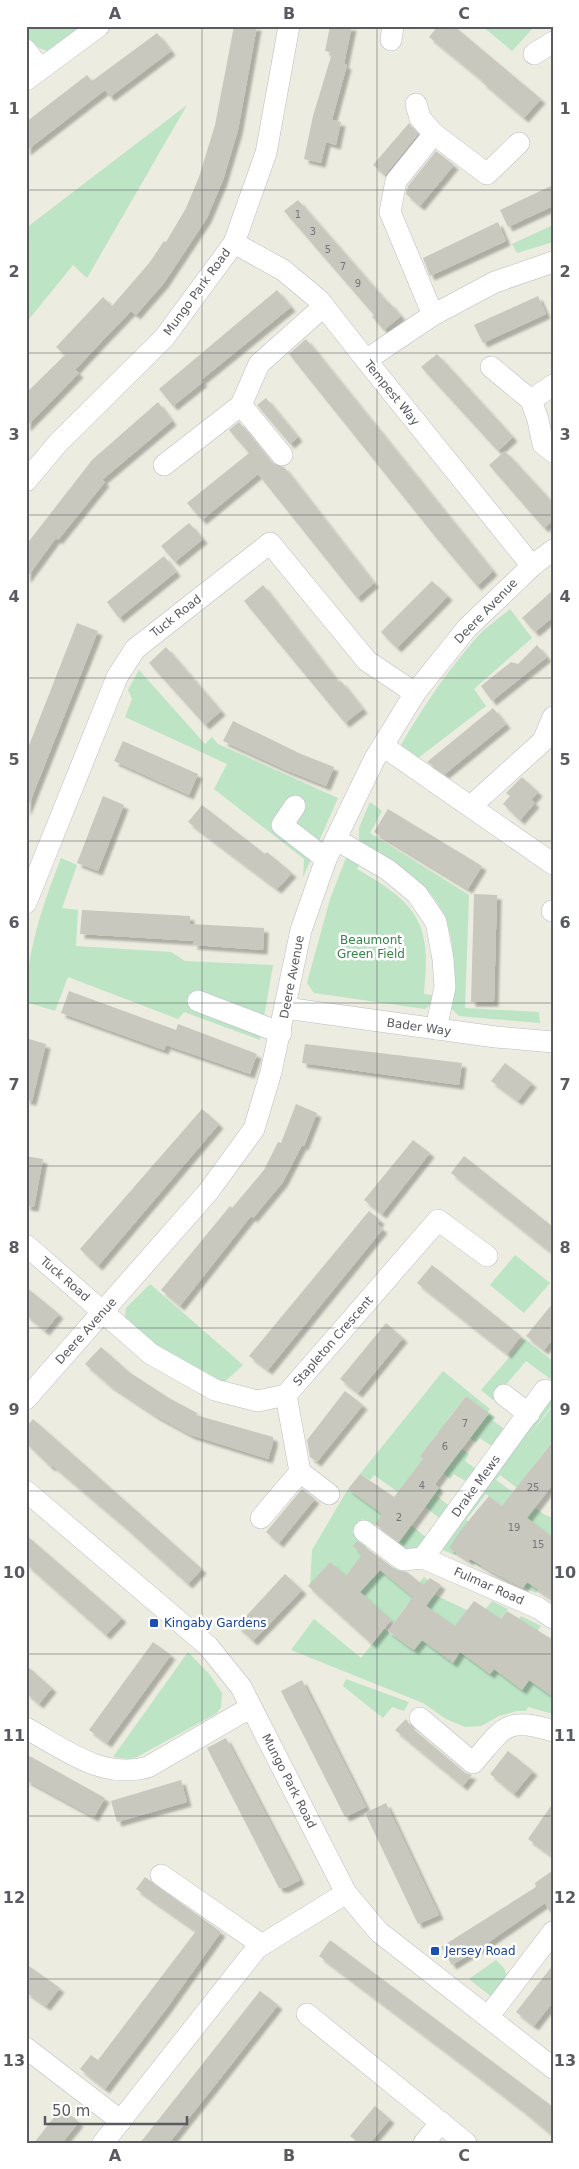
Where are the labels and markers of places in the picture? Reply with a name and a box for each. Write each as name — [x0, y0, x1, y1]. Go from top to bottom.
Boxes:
place label: Kingaby Gardens — [164, 1616, 267, 1630]
marker: Kingaby Gardens — [148, 1617, 160, 1629]
place label: Jersey Road — [444, 1944, 516, 1958]
marker: Jersey Road — [429, 1945, 441, 1957]

